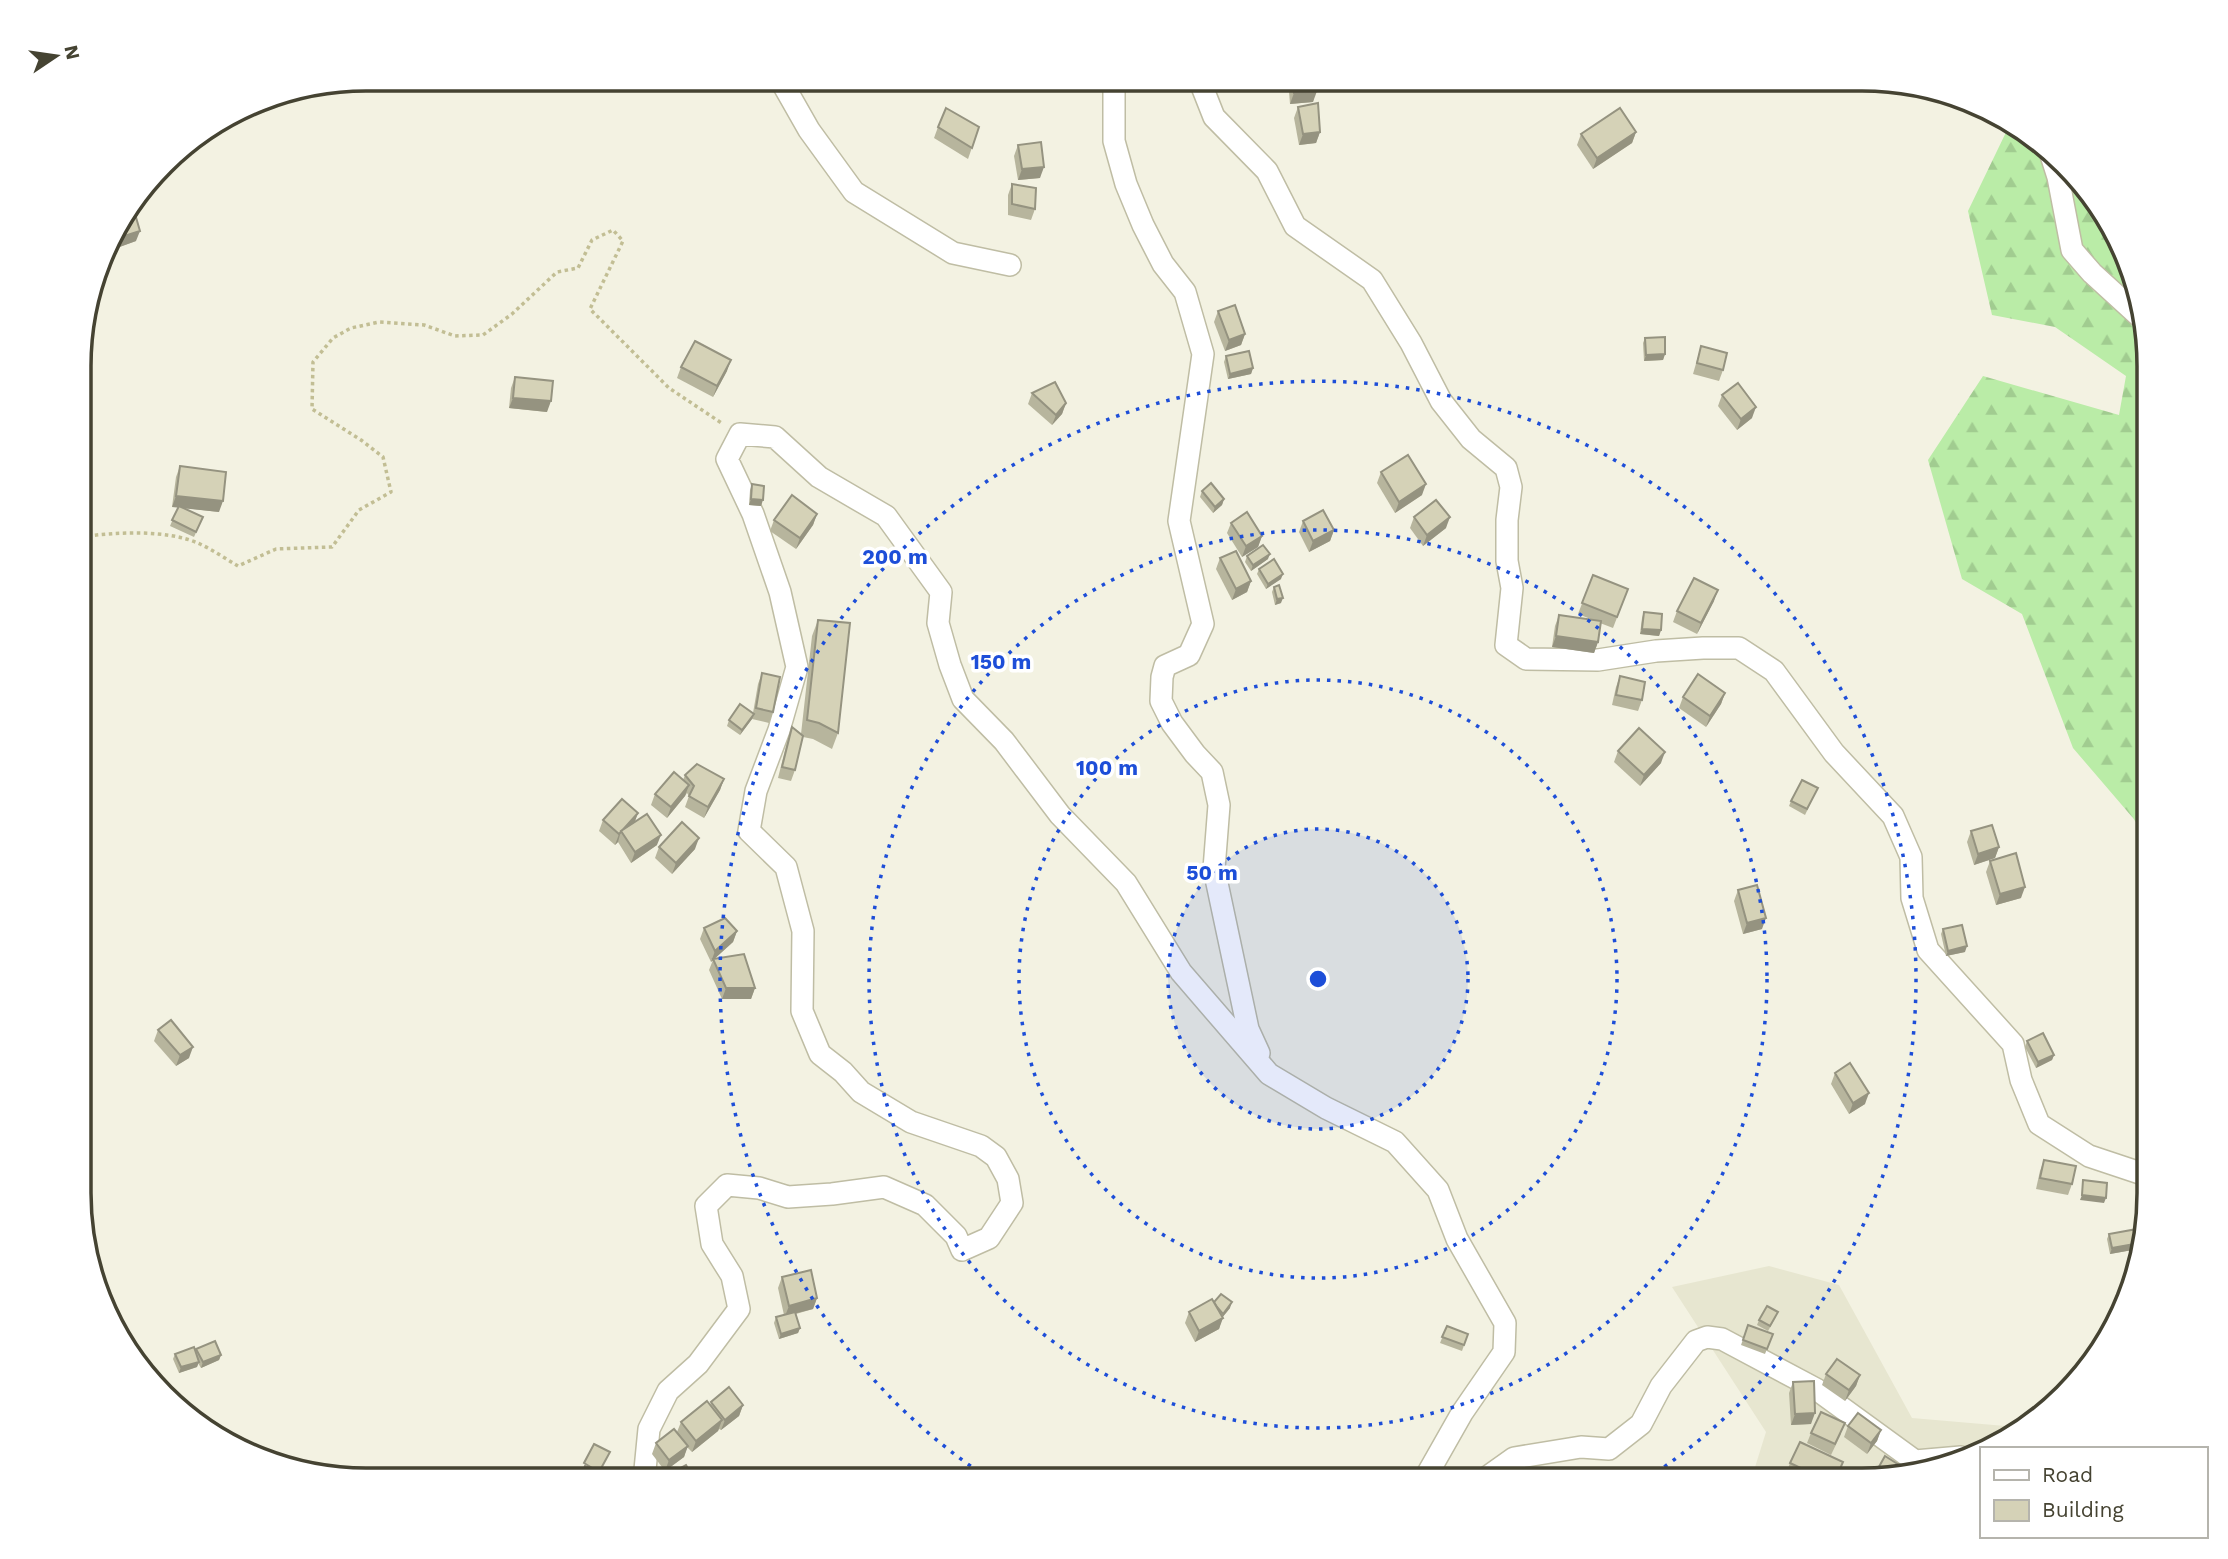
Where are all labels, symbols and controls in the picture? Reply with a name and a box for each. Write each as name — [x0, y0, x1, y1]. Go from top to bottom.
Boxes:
north arrow — [21, 21, 91, 91]
text: N — [59, 43, 85, 62]
text: 200 m — [862, 544, 928, 569]
text: 150 m — [971, 649, 1031, 674]
text: 100 m — [1076, 755, 1138, 780]
text: 50 m — [1186, 860, 1238, 885]
centre of rings — [1306, 967, 1330, 991]
legend — [1980, 1447, 2207, 1538]
text: Road — [2042, 1462, 2093, 1487]
text: Building — [2042, 1497, 2124, 1522]

